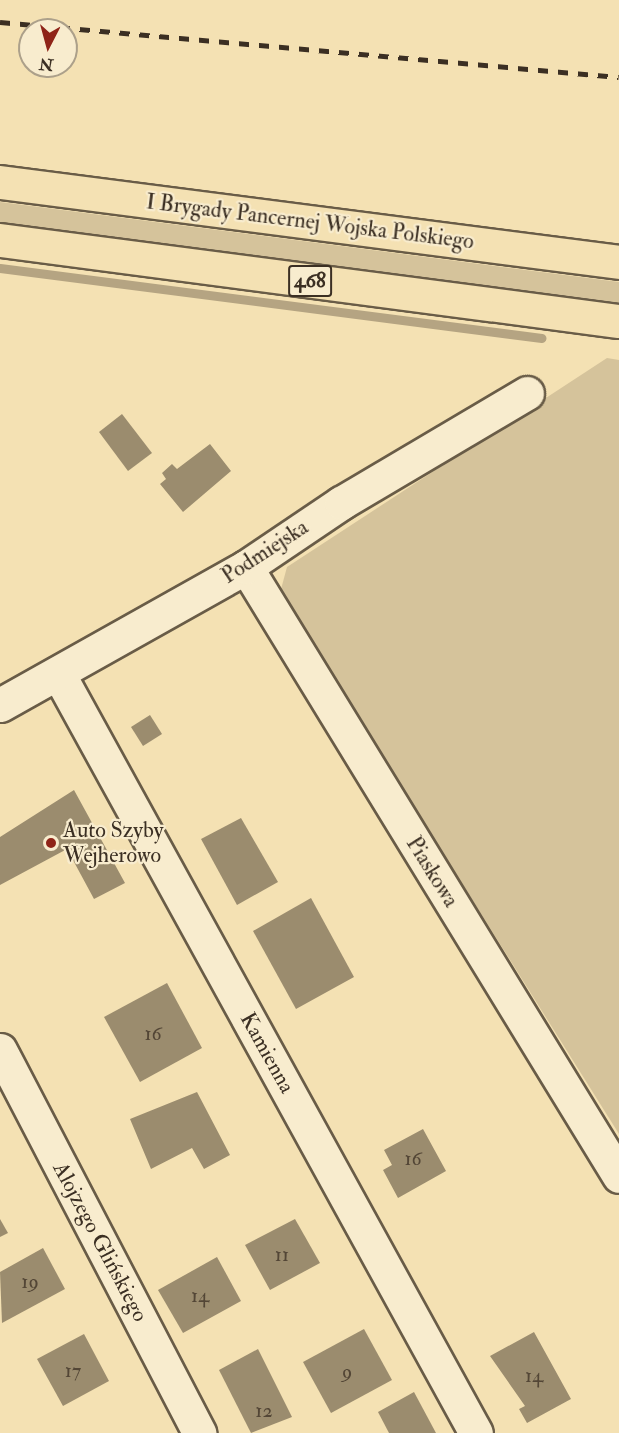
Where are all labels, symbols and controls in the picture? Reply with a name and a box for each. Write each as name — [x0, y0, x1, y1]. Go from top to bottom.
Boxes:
north arrow — [18, 18, 78, 78]
text: N — [38, 53, 55, 75]
street label: I Brygady Pancernej Wojska Polskiego — [145, 189, 475, 255]
road number: 468 — [288, 263, 332, 299]
street label: Podmiejska — [217, 514, 313, 590]
place label: Auto Szyby Wejherowo — [63, 817, 163, 868]
street label: Piaskowa — [400, 832, 464, 912]
marker: Auto Szyby Wejherowo — [44, 836, 58, 850]
street label: Kamienna — [234, 1008, 300, 1098]
house number: 16 — [144, 1021, 162, 1045]
house number: 16 — [404, 1146, 422, 1170]
street label: Alojzego Glińskiego — [47, 1158, 153, 1326]
house number: 11 — [275, 1242, 289, 1266]
house number: 19 — [21, 1269, 39, 1293]
house number: 14 — [191, 1283, 209, 1307]
house number: 17 — [65, 1358, 81, 1382]
house number: 9 — [342, 1359, 352, 1383]
house number: 14 — [525, 1363, 543, 1387]
house number: 12 — [255, 1398, 273, 1422]

